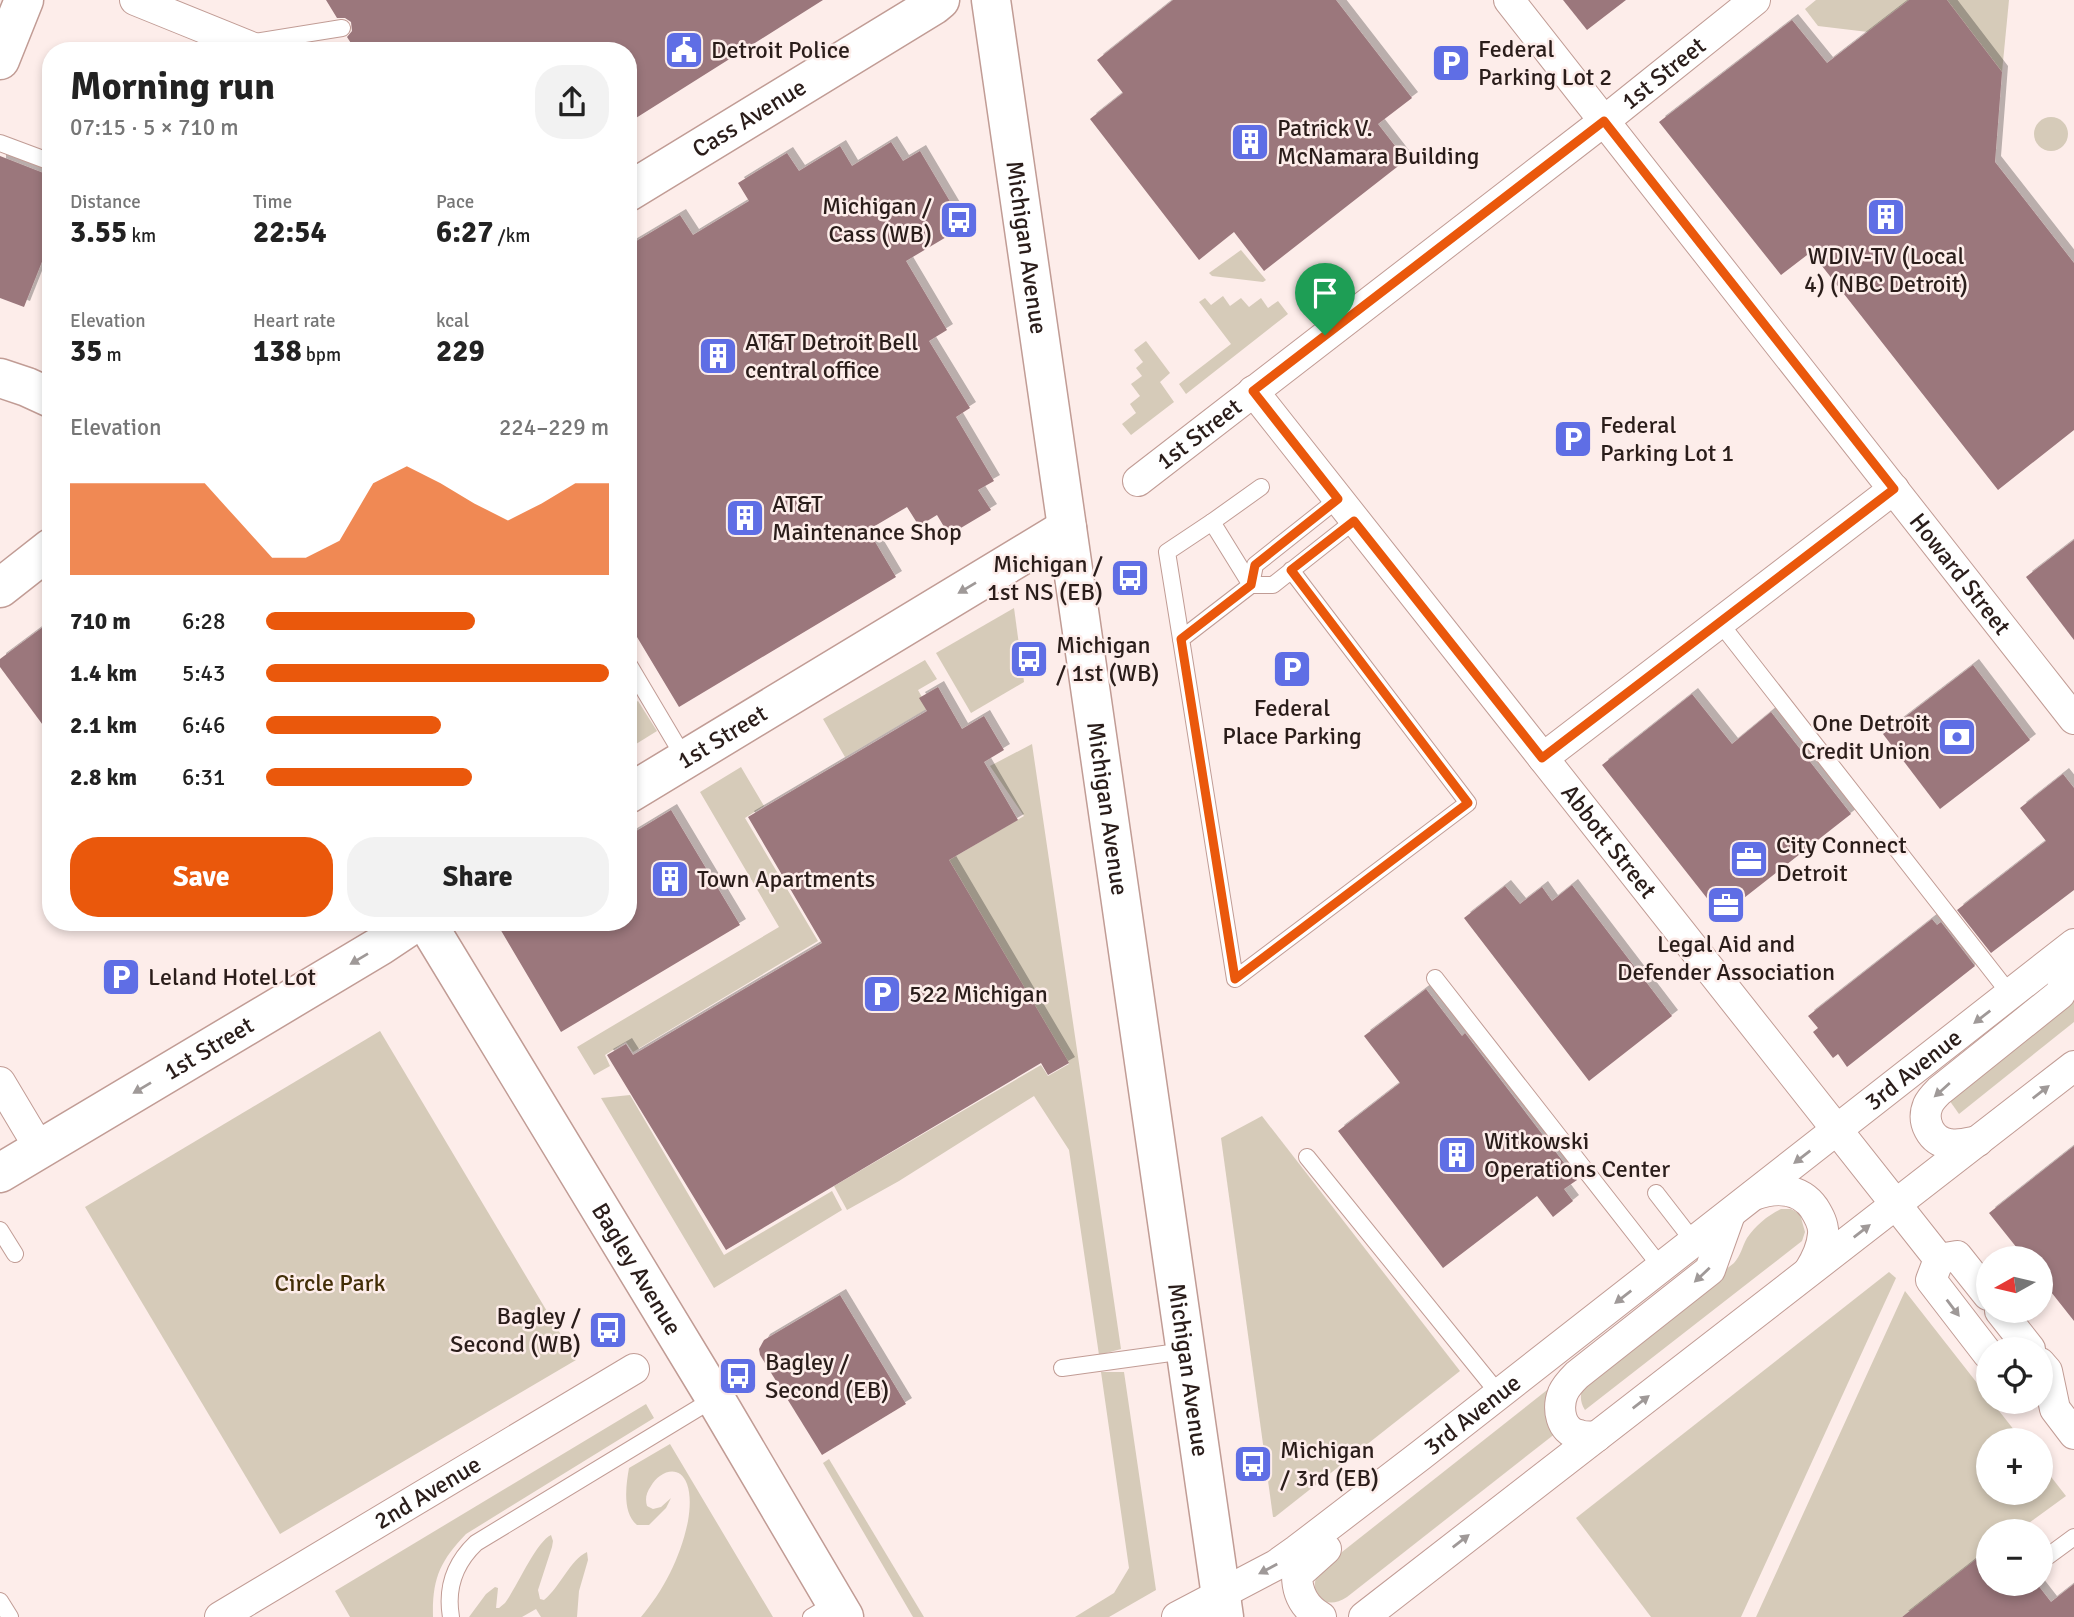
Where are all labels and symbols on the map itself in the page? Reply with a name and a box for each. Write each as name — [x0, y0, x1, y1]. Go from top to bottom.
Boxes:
public building icon: Detroit Police — [663, 29, 705, 71]
street label: 1st Street — [1615, 30, 1712, 116]
place label: Federal Parking Lot 2 — [1478, 34, 1612, 92]
place label: Detroit Police — [711, 35, 850, 65]
parking icon: Federal Parking Lot 2 — [1430, 42, 1472, 84]
street label: Cass Avenue — [687, 72, 812, 164]
place label: Patrick V. McNamara Building — [1277, 113, 1479, 171]
building icon: Patrick V. McNamara Building — [1229, 121, 1271, 163]
street label: Michigan Avenue — [999, 159, 1054, 336]
place label: Michigan / Cass (WB) — [822, 191, 932, 249]
building icon: WDIV-TV (Local 4) (NBC Detroit) — [1865, 196, 1907, 238]
bus stop icon: Michigan / Cass (WB) — [938, 199, 980, 241]
place label: WDIV-TV (Local 4) (NBC Detroit) — [1804, 241, 1968, 299]
pin — [1295, 263, 1355, 335]
place label: AT&T Detroit Bell central office — [745, 327, 918, 385]
building icon: AT&T Detroit Bell central office — [697, 335, 739, 377]
street label: 1st Street — [1150, 392, 1248, 476]
place label: Federal Parking Lot 1 — [1600, 410, 1734, 468]
parking icon: Federal Parking Lot 1 — [1552, 418, 1594, 460]
place label: AT&T Maintenance Shop — [772, 489, 962, 547]
building icon: AT&T Maintenance Shop — [724, 497, 766, 539]
street label: Howard Street — [1903, 507, 2017, 641]
place label: Michigan / 1st NS (EB) — [987, 549, 1103, 607]
bus stop icon: Michigan / 1st NS (EB) — [1109, 557, 1151, 599]
one-way arrow — [957, 582, 976, 595]
place label: Michigan / 1st (WB) — [1056, 630, 1159, 688]
bus stop icon: Michigan / 1st (WB) — [1008, 638, 1050, 680]
parking icon: Federal Place Parking — [1271, 648, 1313, 690]
place label: Federal Place Parking — [1222, 693, 1362, 751]
street label: 1st Street — [672, 698, 773, 776]
place label: One Detroit Credit Union — [1801, 708, 1930, 766]
bank icon: One Detroit Credit Union — [1936, 716, 1978, 758]
street label: Michigan Avenue — [1080, 720, 1135, 897]
street label: Abbott Street — [1555, 778, 1663, 904]
place label: City Connect Detroit — [1776, 830, 1907, 888]
office icon: City Connect Detroit — [1728, 838, 1770, 880]
building icon: Town Apartments — [649, 858, 691, 900]
place label: Town Apartments — [697, 864, 875, 894]
office icon: Legal Aid and Defender Association — [1705, 884, 1747, 926]
place label: Legal Aid and Defender Association — [1617, 929, 1835, 987]
one-way arrow — [349, 953, 368, 965]
parking icon: Leland Hotel Lot — [100, 956, 142, 998]
place label: Leland Hotel Lot — [148, 962, 316, 992]
parking icon: 522 Michigan — [861, 973, 903, 1015]
place label: 522 Michigan — [909, 979, 1048, 1009]
one-way arrow — [1973, 1009, 1991, 1024]
street label: 1st Street — [158, 1010, 259, 1087]
street label: 3rd Avenue — [1859, 1023, 1968, 1117]
one-way arrow — [133, 1082, 152, 1094]
one-way arrow — [1933, 1082, 1951, 1098]
one-way arrow — [2032, 1084, 2050, 1099]
place label: Witkowski Operations Center — [1484, 1126, 1670, 1184]
building icon: Witkowski Operations Center — [1436, 1134, 1478, 1176]
one-way arrow — [1794, 1149, 1812, 1164]
street label: Bagley Avenue — [585, 1197, 688, 1341]
one-way arrow — [1853, 1225, 1871, 1239]
north arrow — [1976, 1246, 2053, 1323]
one-way arrow — [1694, 1267, 1711, 1283]
park label: Circle Park — [275, 1268, 385, 1298]
street label: Michigan Avenue — [1161, 1281, 1216, 1459]
one-way arrow — [1614, 1290, 1632, 1305]
one-way arrow — [1945, 1299, 1960, 1317]
place label: Bagley / Second (WB) — [450, 1301, 581, 1359]
bus stop icon: Bagley / Second (WB) — [587, 1309, 629, 1351]
place label: Bagley / Second (EB) — [765, 1347, 889, 1405]
bus stop icon: Bagley / Second (EB) — [717, 1355, 759, 1397]
street label: 3rd Avenue — [1418, 1368, 1527, 1462]
one-way arrow — [1632, 1396, 1650, 1410]
place label: Michigan / 3rd (EB) — [1280, 1435, 1379, 1493]
bus stop icon: Michigan / 3rd (EB) — [1232, 1443, 1274, 1485]
street label: 2nd Avenue — [369, 1449, 486, 1536]
one-way arrow — [1452, 1534, 1470, 1549]
one-way arrow — [1258, 1563, 1278, 1575]

